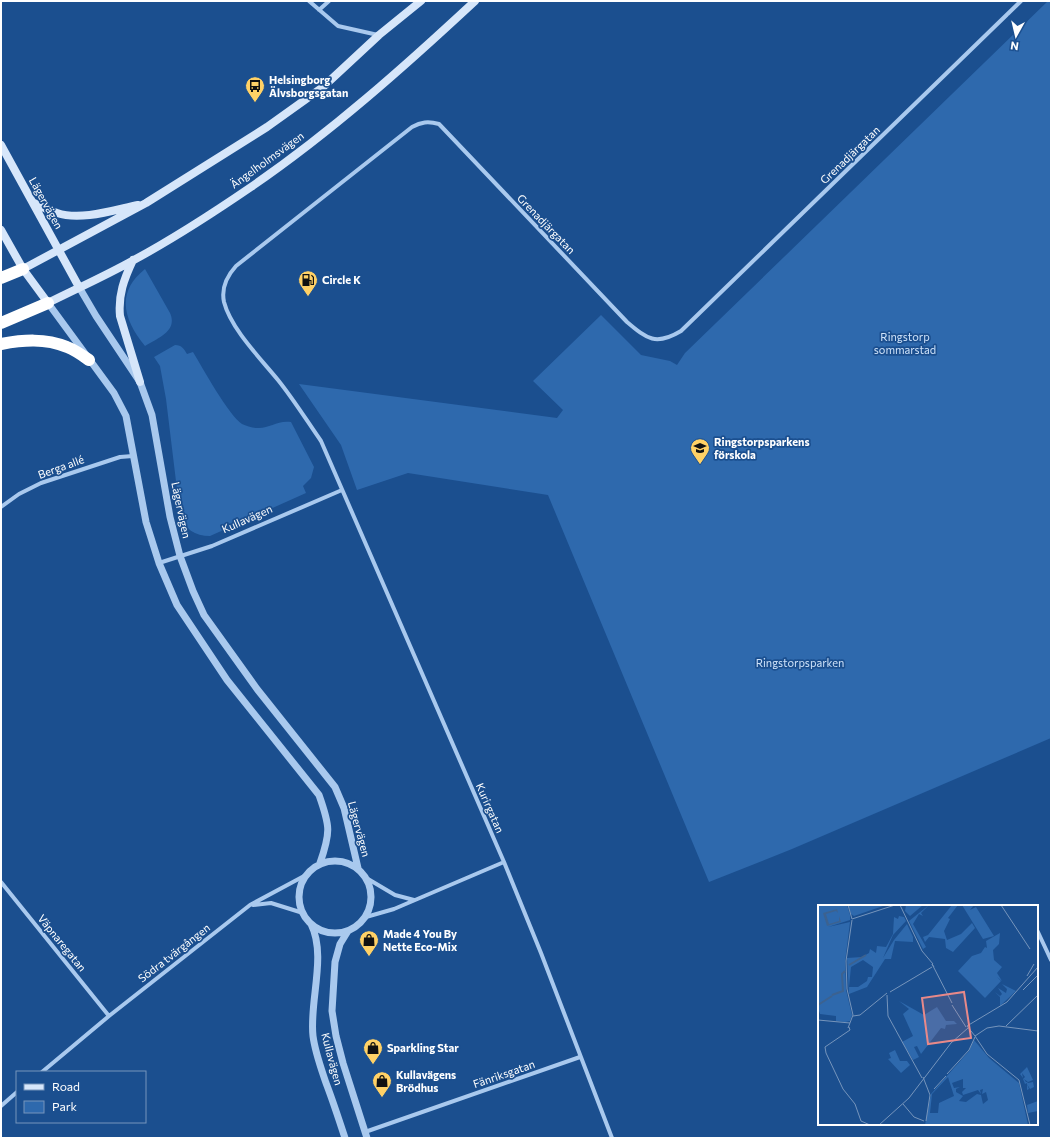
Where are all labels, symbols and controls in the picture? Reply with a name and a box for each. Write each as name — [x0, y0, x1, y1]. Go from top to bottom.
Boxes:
north arrow — [996, 16, 1036, 56]
text: N — [1010, 39, 1020, 53]
place label: Helsingborg Älvsborgsgatan — [269, 73, 348, 99]
bus stop icon: Helsingborg Älvsborgsgatan — [244, 75, 266, 103]
street label: Grenadjärgatan — [817, 123, 882, 186]
street label: Ängelholmsvägen — [227, 128, 306, 191]
street label: Lägervägen — [27, 175, 66, 231]
street label: Grenadjärgatan — [515, 191, 578, 256]
fuel station icon: Circle K — [297, 269, 319, 297]
place label: Circle K — [322, 273, 361, 286]
park label: Ringstorp sommarstad — [874, 330, 936, 356]
place label: Ringstorpsparkens förskola — [714, 435, 810, 461]
school or university icon: Ringstorpsparkens förskola — [689, 437, 711, 465]
street label: Berga allé — [36, 452, 86, 481]
street label: Lägervägen — [169, 481, 194, 539]
street label: Kullavägen — [220, 502, 274, 535]
park label: Ringstorpsparken — [756, 656, 844, 669]
street label: Kurirgatan — [474, 781, 507, 835]
street label: Lägervägen — [346, 800, 373, 858]
inset map — [818, 905, 1038, 1125]
street label: Väpnaregatan — [35, 912, 89, 974]
street label: Södra tvärgången — [135, 921, 212, 985]
place label: Made 4 You By Nette Eco-Mix — [383, 927, 458, 953]
shop icon: Made 4 You By Nette Eco-Mix — [358, 929, 380, 957]
street label: Kullavägen — [319, 1031, 346, 1087]
shop icon: Sparkling Star — [362, 1037, 384, 1065]
place label: Sparkling Star — [387, 1041, 459, 1054]
street label: Fänriksgatan — [471, 1057, 536, 1090]
place label: Kullavägens Brödhus — [396, 1068, 456, 1094]
shop icon: Kullavägens Brödhus — [371, 1070, 393, 1098]
legend — [16, 1071, 146, 1123]
text: Road — [52, 1079, 80, 1093]
text: Park — [52, 1099, 78, 1113]

